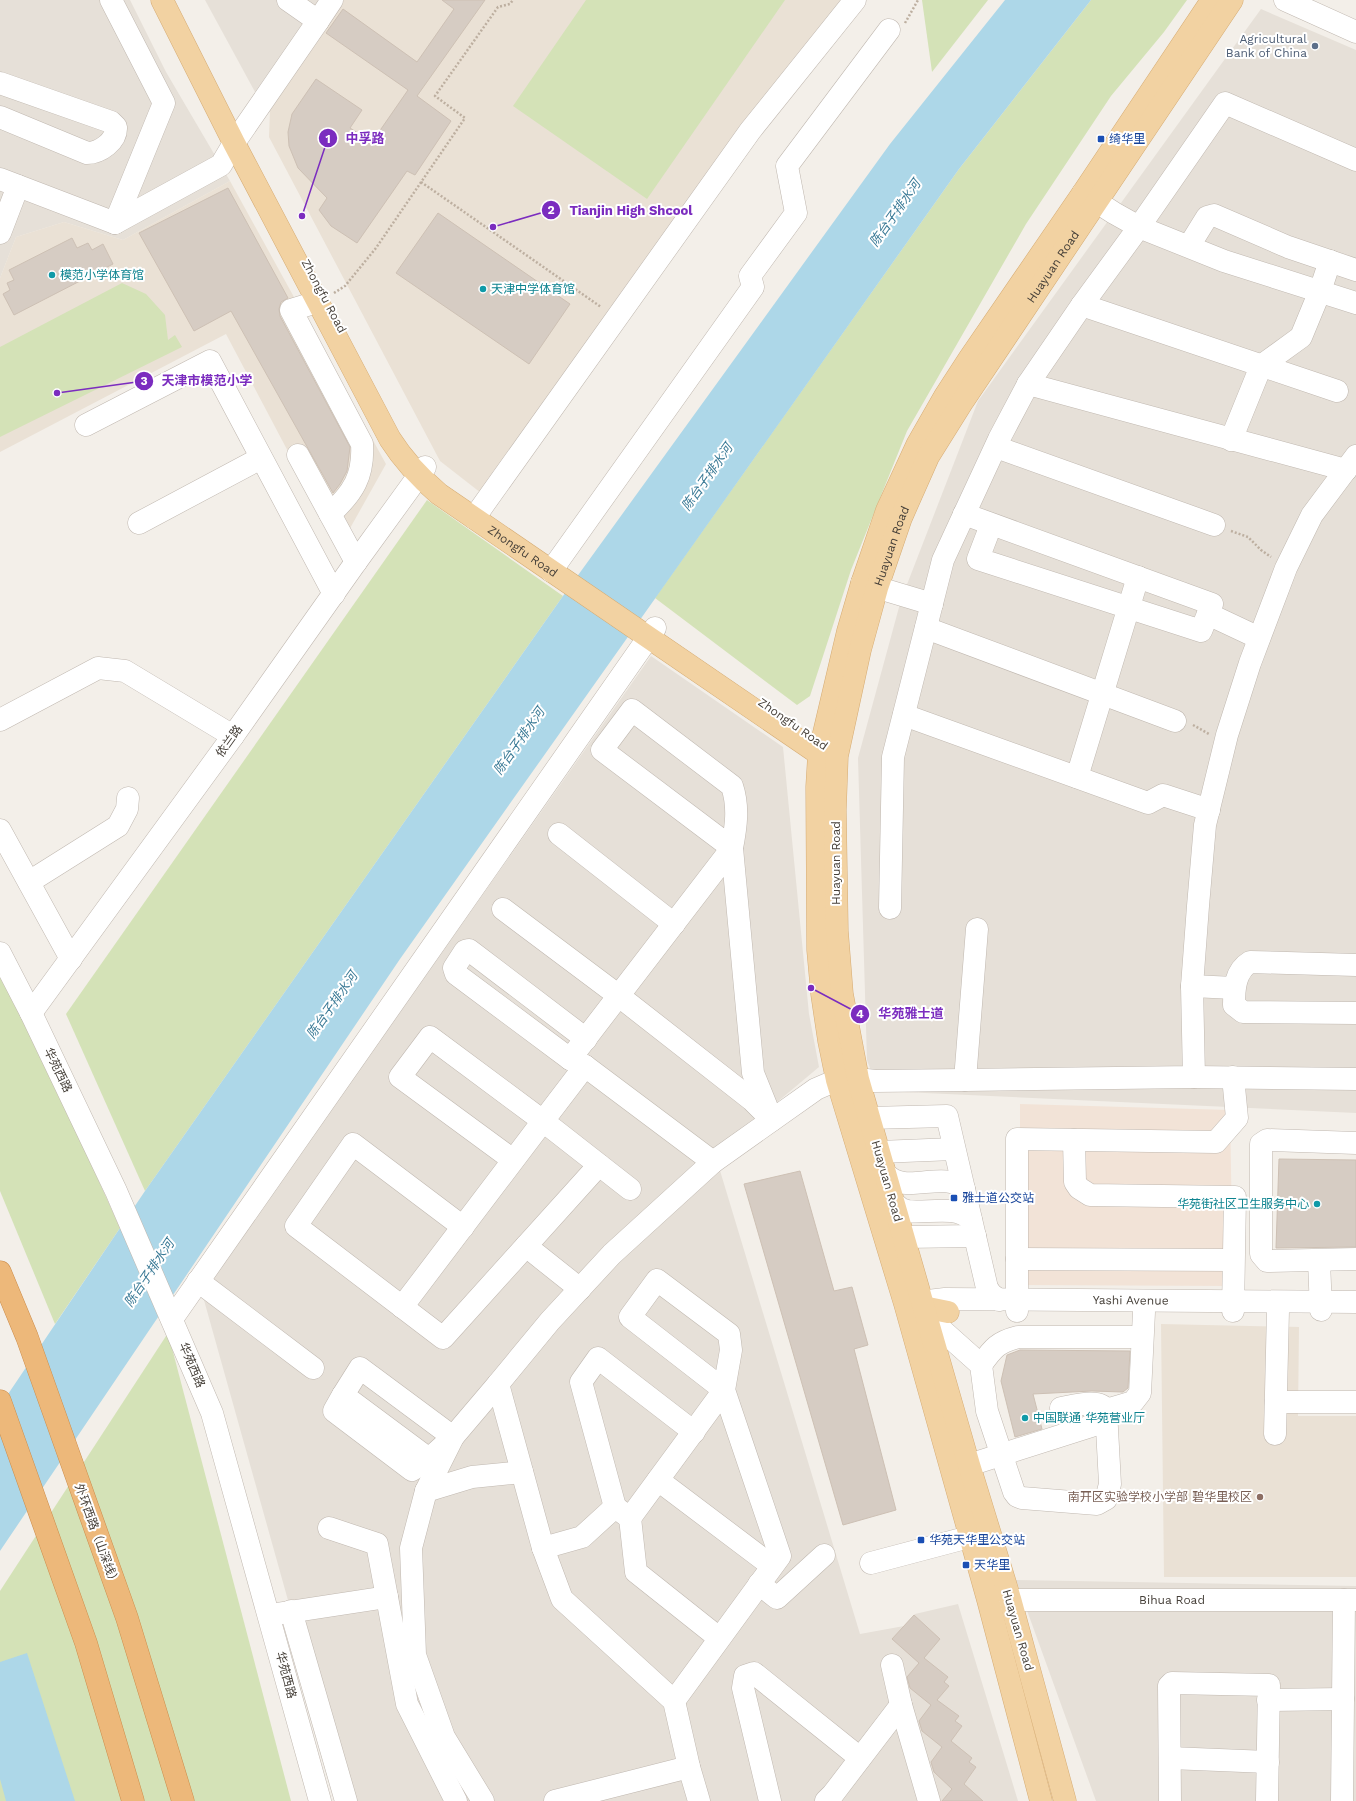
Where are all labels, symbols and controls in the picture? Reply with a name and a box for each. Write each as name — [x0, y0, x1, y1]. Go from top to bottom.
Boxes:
place label: Agricultural Bank of China — [1226, 32, 1307, 60]
marker: Agricultural Bank of China — [1310, 41, 1320, 51]
callout: 中孚路 — [318, 126, 393, 151]
text: 中孚路 — [345, 131, 385, 146]
text: 1 — [325, 132, 331, 146]
place label: 绮华里 — [1109, 132, 1145, 146]
marker: 绮华里 — [1096, 134, 1106, 144]
water label: 陈台子排水河 — [866, 174, 925, 249]
callout: Tianjin High Shcool — [541, 197, 700, 222]
text: 2 — [547, 203, 555, 217]
text: Tianjin High Shcool — [569, 203, 693, 218]
street label: Huayuan Road — [1024, 228, 1082, 305]
street label: Zhongfu Road — [299, 257, 349, 335]
place label: 模范小学体育馆 — [60, 268, 144, 282]
marker: 模范小学体育馆 — [47, 270, 57, 280]
place label: 天津中学体育馆 — [491, 282, 575, 296]
marker: 天津中学体育馆 — [478, 284, 488, 294]
callout: 天津市模范小学 — [134, 368, 261, 393]
text: 天津市模范小学 — [161, 373, 253, 388]
text: 3 — [140, 374, 148, 388]
water label: 陈台子排水河 — [678, 438, 737, 513]
street label: Huayuan Road — [871, 504, 912, 588]
street label: Zhongfu Road — [485, 522, 560, 580]
street label: Zhongfu Road — [756, 695, 830, 753]
water label: 陈台子排水河 — [490, 702, 549, 777]
street label: 依兰路 — [213, 722, 245, 760]
street label: Huayuan Road — [829, 821, 843, 905]
water label: 陈台子排水河 — [303, 966, 362, 1041]
callout: 华苑雅士道 — [850, 1001, 951, 1026]
text: 华苑雅士道 — [878, 1006, 944, 1021]
text: 4 — [856, 1007, 864, 1021]
street label: 华苑西路 — [41, 1045, 75, 1095]
street label: Huayuan Road — [869, 1139, 905, 1223]
place label: 雅士道公交站 — [962, 1191, 1034, 1205]
marker: 雅士道公交站 — [949, 1193, 959, 1203]
place label: 华苑街社区卫生服务中心 — [1177, 1197, 1309, 1211]
marker: 华苑街社区卫生服务中心 — [1312, 1199, 1322, 1209]
water label: 陈台子排水河 — [121, 1234, 179, 1310]
street label: Yashi Avenue — [1093, 1293, 1169, 1308]
street label: 华苑西路 — [176, 1340, 208, 1390]
place label: 中国联通 华苑营业厅 — [1033, 1411, 1145, 1425]
marker: 中国联通 华苑营业厅 — [1020, 1413, 1030, 1423]
street label: 外环西路（山深线） — [72, 1482, 122, 1588]
place label: 南开区实验学校小学部 碧华里校区 — [1068, 1490, 1252, 1504]
marker: 南开区实验学校小学部 碧华里校区 — [1255, 1492, 1265, 1502]
place label: 华苑天华里公交站 — [929, 1533, 1025, 1547]
marker: 华苑天华里公交站 — [916, 1535, 926, 1545]
place label: 天华里 — [974, 1558, 1010, 1572]
marker: 天华里 — [961, 1560, 971, 1570]
street label: Huayuan Road — [1000, 1588, 1036, 1672]
street label: Bihua Road — [1139, 1593, 1205, 1607]
street label: 华苑西路 — [273, 1650, 299, 1700]

